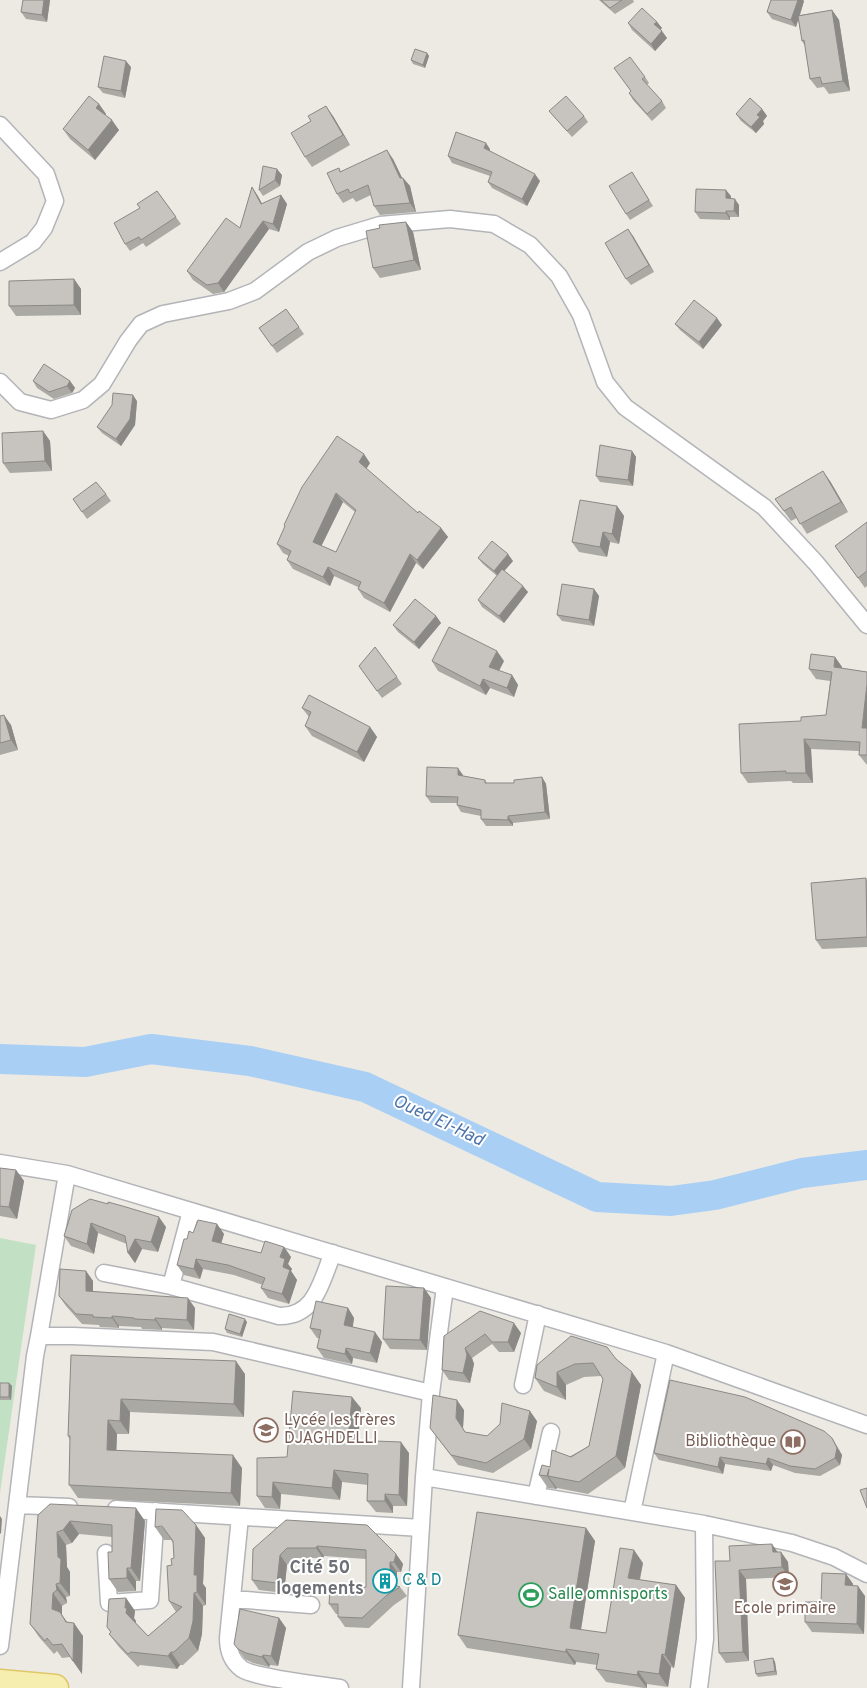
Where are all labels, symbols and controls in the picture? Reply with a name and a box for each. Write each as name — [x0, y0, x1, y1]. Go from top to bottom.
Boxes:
water label: Oued El-Had — [389, 1090, 488, 1153]
place label: Lycée les frères DJAGHDELLI — [284, 1411, 396, 1449]
school or university icon: Lycée les frères DJAGHDELLI — [253, 1417, 279, 1443]
library icon: Bibliothèque — [780, 1429, 806, 1455]
place label: Bibliothèque — [685, 1432, 776, 1452]
district label: Cité 50 logements — [276, 1557, 364, 1601]
building icon: C & D — [372, 1568, 398, 1594]
place label: C & D — [402, 1571, 442, 1591]
school or university icon: Ecole primaire — [772, 1571, 798, 1597]
sports icon: Salle omnisports — [518, 1582, 544, 1608]
place label: Salle omnisports — [548, 1585, 668, 1605]
place label: Ecole primaire — [734, 1599, 836, 1619]

